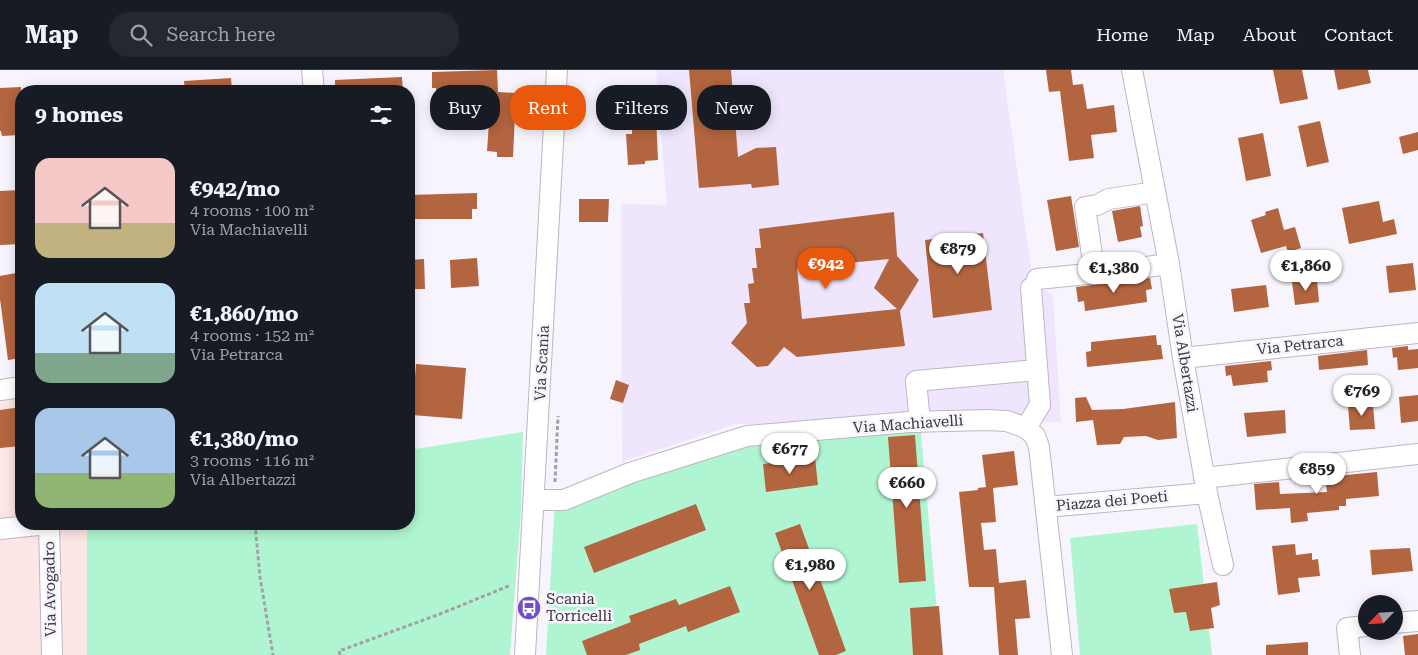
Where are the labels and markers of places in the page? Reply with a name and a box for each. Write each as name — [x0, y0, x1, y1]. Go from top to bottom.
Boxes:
pin: €879 — [928, 232, 988, 275]
pin: €942 — [796, 248, 856, 290]
pin: €1,860 — [1265, 250, 1347, 292]
pin: €1,380 — [1073, 252, 1155, 294]
pin: €769 — [1332, 374, 1392, 417]
pin: €677 — [760, 432, 820, 475]
pin: €859 — [1287, 452, 1347, 495]
pin: €660 — [877, 466, 937, 509]
pin: €1,980 — [769, 548, 851, 591]
place label: Scania Torricelli — [546, 590, 612, 625]
bus stop icon: Scania Torricelli — [516, 595, 542, 621]

